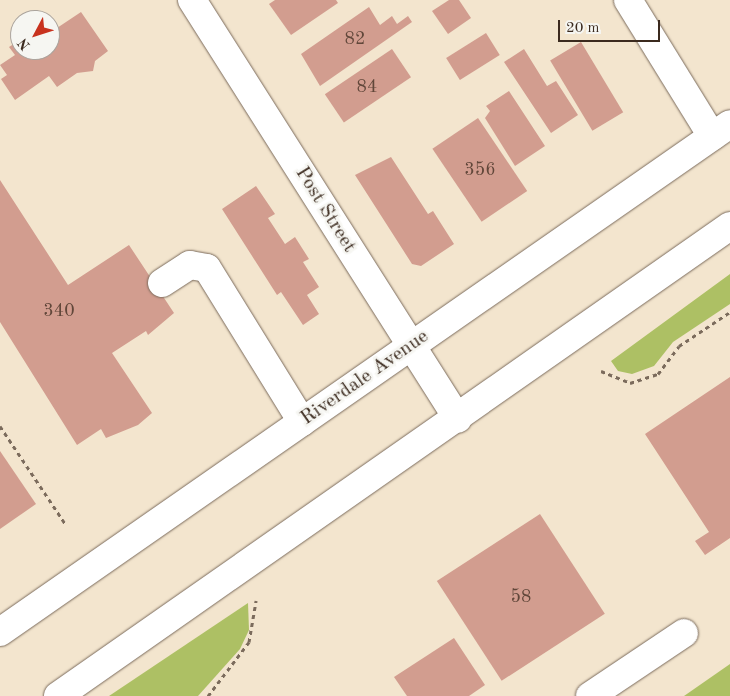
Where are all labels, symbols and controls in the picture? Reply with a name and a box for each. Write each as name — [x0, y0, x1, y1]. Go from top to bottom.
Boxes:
north arrow — [10, 10, 60, 60]
scale bar — [560, 10, 662, 42]
text: 20 m — [566, 21, 600, 36]
house number: 82 — [345, 28, 365, 50]
text: N — [15, 35, 33, 53]
house number: 84 — [357, 76, 377, 98]
house number: 356 — [464, 159, 496, 181]
street label: Post Street — [289, 163, 361, 257]
house number: 340 — [43, 300, 75, 322]
street label: Riverdale Avenue — [296, 325, 434, 431]
house number: 58 — [511, 586, 531, 608]

